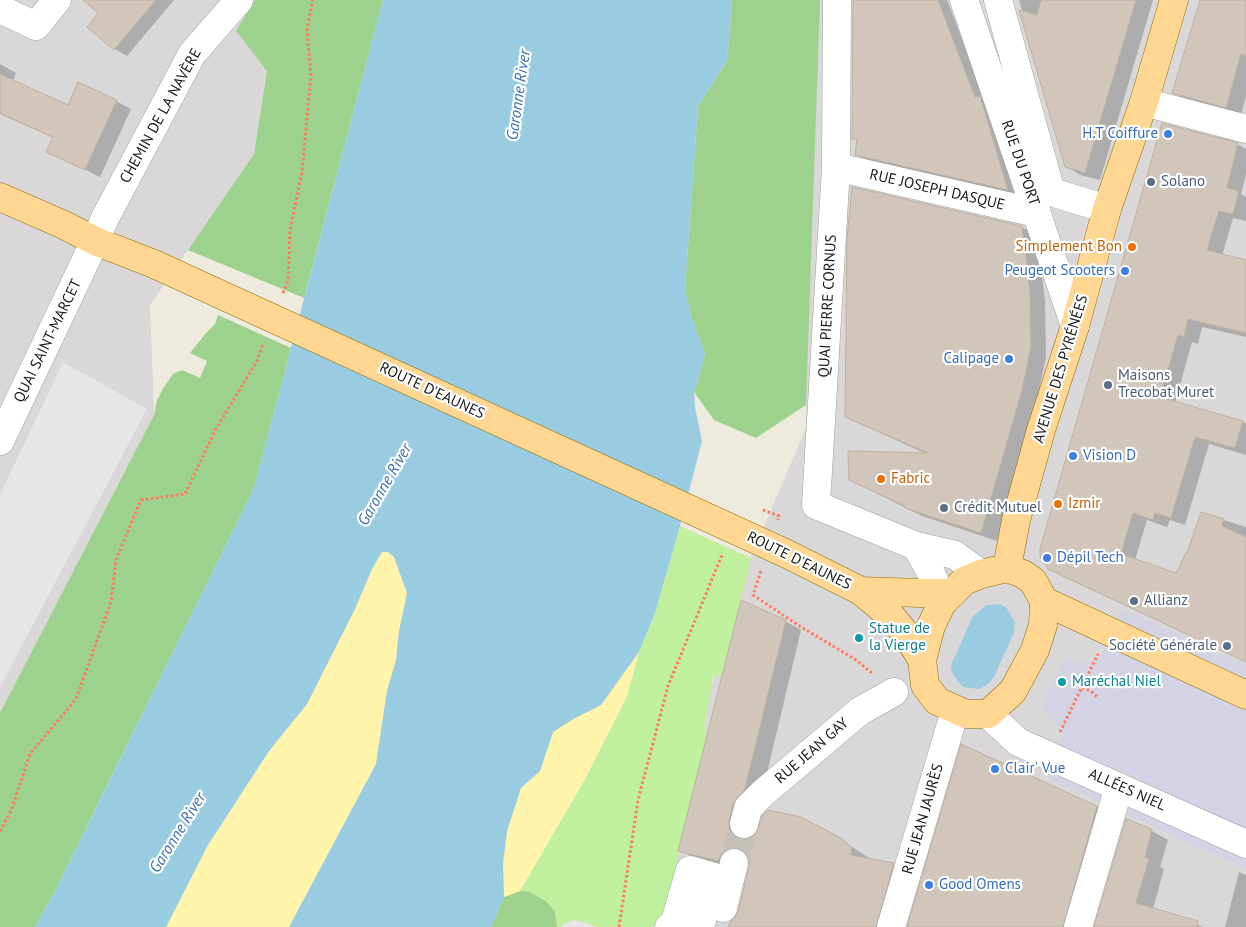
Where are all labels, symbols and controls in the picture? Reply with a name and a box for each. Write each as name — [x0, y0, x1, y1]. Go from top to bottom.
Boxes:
street label: CHEMIN DE LA NAVÈRE — [116, 46, 206, 186]
water label: Garonne River — [503, 49, 535, 141]
street label: RUE DU PORT — [997, 118, 1043, 208]
place label: H.T Coiffure — [1082, 125, 1158, 143]
marker: H.T Coiffure — [1162, 128, 1174, 140]
street label: RUE JOSEPH DASQUE — [868, 166, 1006, 214]
place label: Solano — [1161, 173, 1205, 191]
marker: Solano — [1145, 176, 1157, 188]
street label: QUAI PIERRE CORNUS — [815, 234, 841, 378]
place label: Simplement Bon — [1016, 238, 1122, 256]
marker: Simplement Bon — [1126, 241, 1138, 253]
place label: Peugeot Scooters — [1004, 262, 1115, 280]
marker: Peugeot Scooters — [1119, 265, 1131, 277]
street label: QUAI SAINT-MARCET — [10, 277, 86, 405]
street label: AVENUE DES PYRÉNÉES — [1030, 293, 1092, 445]
place label: Calipage — [944, 350, 999, 368]
marker: Calipage — [1003, 353, 1015, 365]
street label: ROUTE D'EAUNES — [377, 359, 487, 423]
place label: Maisons Trecobat Muret — [1118, 367, 1214, 402]
marker: Maisons Trecobat Muret — [1102, 379, 1114, 391]
water label: Garonne River — [354, 441, 416, 529]
place label: Vision D — [1083, 447, 1136, 465]
marker: Vision D — [1067, 450, 1079, 462]
place label: Fabric — [891, 470, 930, 488]
marker: Fabric — [875, 473, 887, 485]
place label: Izmir — [1068, 495, 1100, 513]
marker: Izmir — [1052, 498, 1064, 510]
place label: Crédit Mutuel — [954, 499, 1041, 517]
marker: Crédit Mutuel — [938, 502, 950, 514]
street label: ROUTE D'EAUNES — [744, 528, 854, 594]
place label: Dépil Tech — [1057, 549, 1124, 567]
marker: Dépil Tech — [1041, 552, 1053, 564]
place label: Allianz — [1144, 592, 1188, 610]
marker: Allianz — [1128, 595, 1140, 607]
place label: Statue de la Vierge — [869, 620, 930, 655]
marker: Statue de la Vierge — [853, 632, 865, 644]
place label: Société Générale — [1109, 637, 1217, 655]
marker: Société Générale — [1221, 640, 1233, 652]
place label: Maréchal Niel — [1072, 673, 1161, 691]
marker: Maréchal Niel — [1056, 676, 1068, 688]
street label: RUE JEAN GAY — [772, 714, 852, 788]
place label: Clair' Vue — [1005, 760, 1065, 778]
street label: RUE JEAN JAURÈS — [899, 762, 947, 876]
marker: Clair' Vue — [989, 763, 1001, 775]
street label: ALLÉES NIEL — [1086, 765, 1168, 815]
water label: Garonne River — [146, 789, 210, 877]
place label: Good Omens — [939, 876, 1021, 894]
marker: Good Omens — [923, 879, 935, 891]

